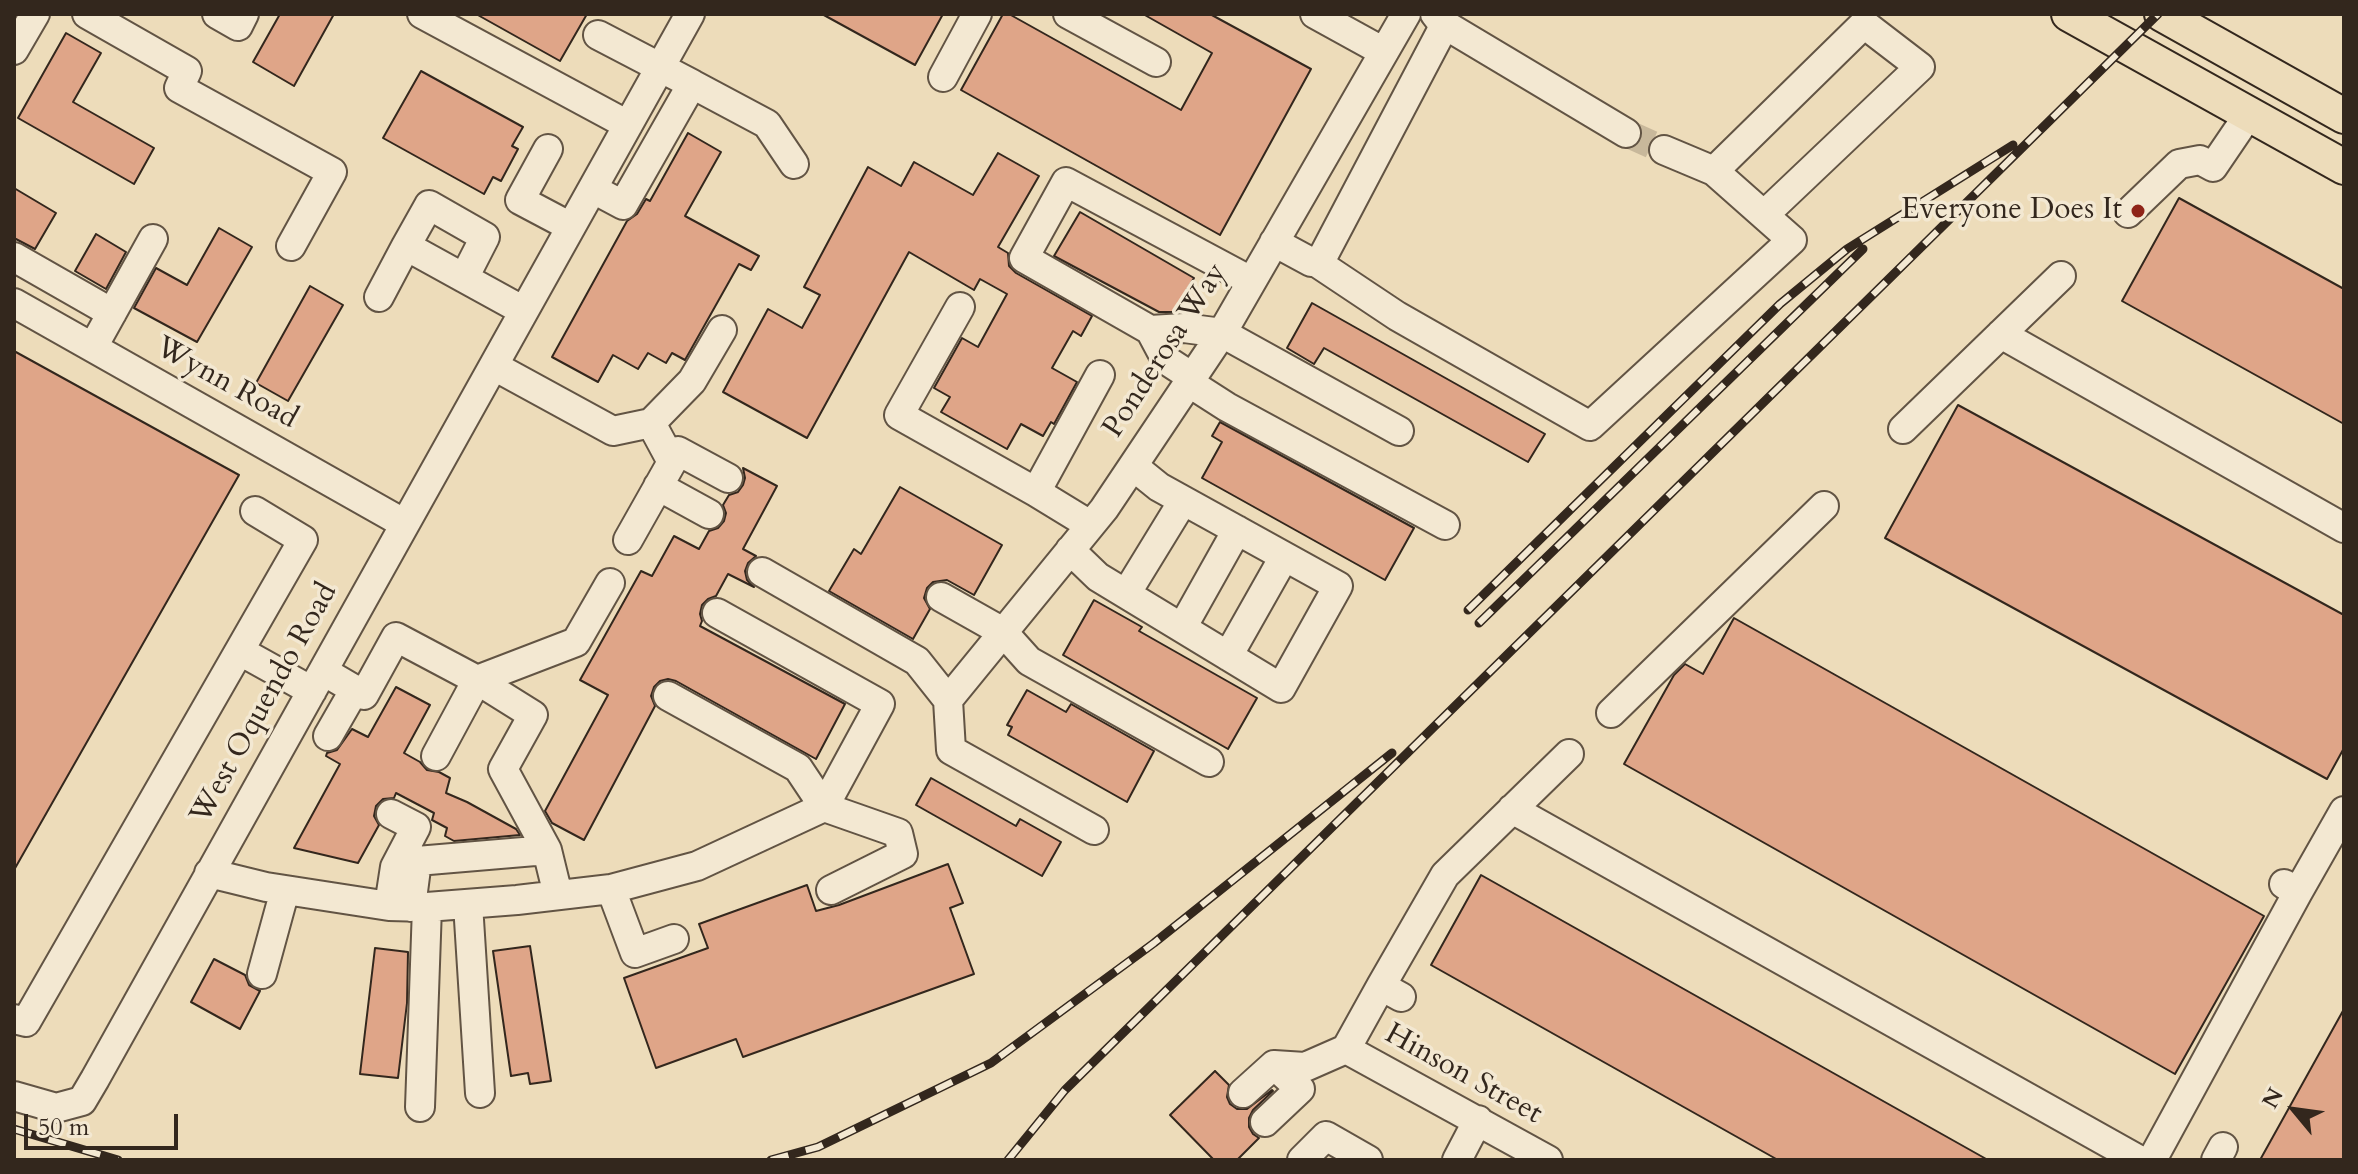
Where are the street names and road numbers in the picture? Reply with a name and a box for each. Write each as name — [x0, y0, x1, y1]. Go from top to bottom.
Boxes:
street label: Ponderosa Way — [1096, 257, 1236, 445]
street label: Wynn Road — [149, 330, 303, 438]
street label: West Oquendo Road — [184, 577, 346, 831]
street label: Hinson Street — [1378, 1017, 1548, 1133]

